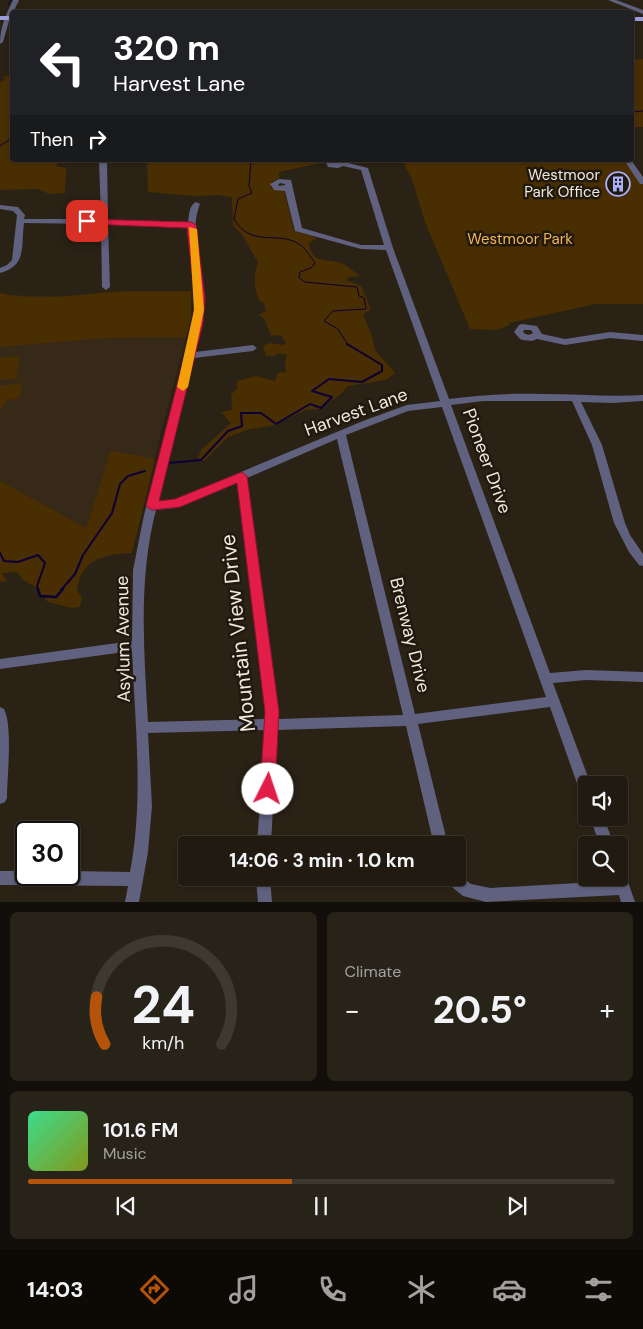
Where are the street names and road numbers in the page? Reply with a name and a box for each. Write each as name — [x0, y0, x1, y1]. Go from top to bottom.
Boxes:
street label: Harvest Lane — [301, 382, 411, 442]
street label: Pioneer Drive — [457, 405, 517, 517]
street label: Mountain View Drive — [214, 533, 262, 733]
street label: Asylum Avenue — [110, 575, 136, 703]
street label: Brenway Drive — [384, 575, 436, 695]

